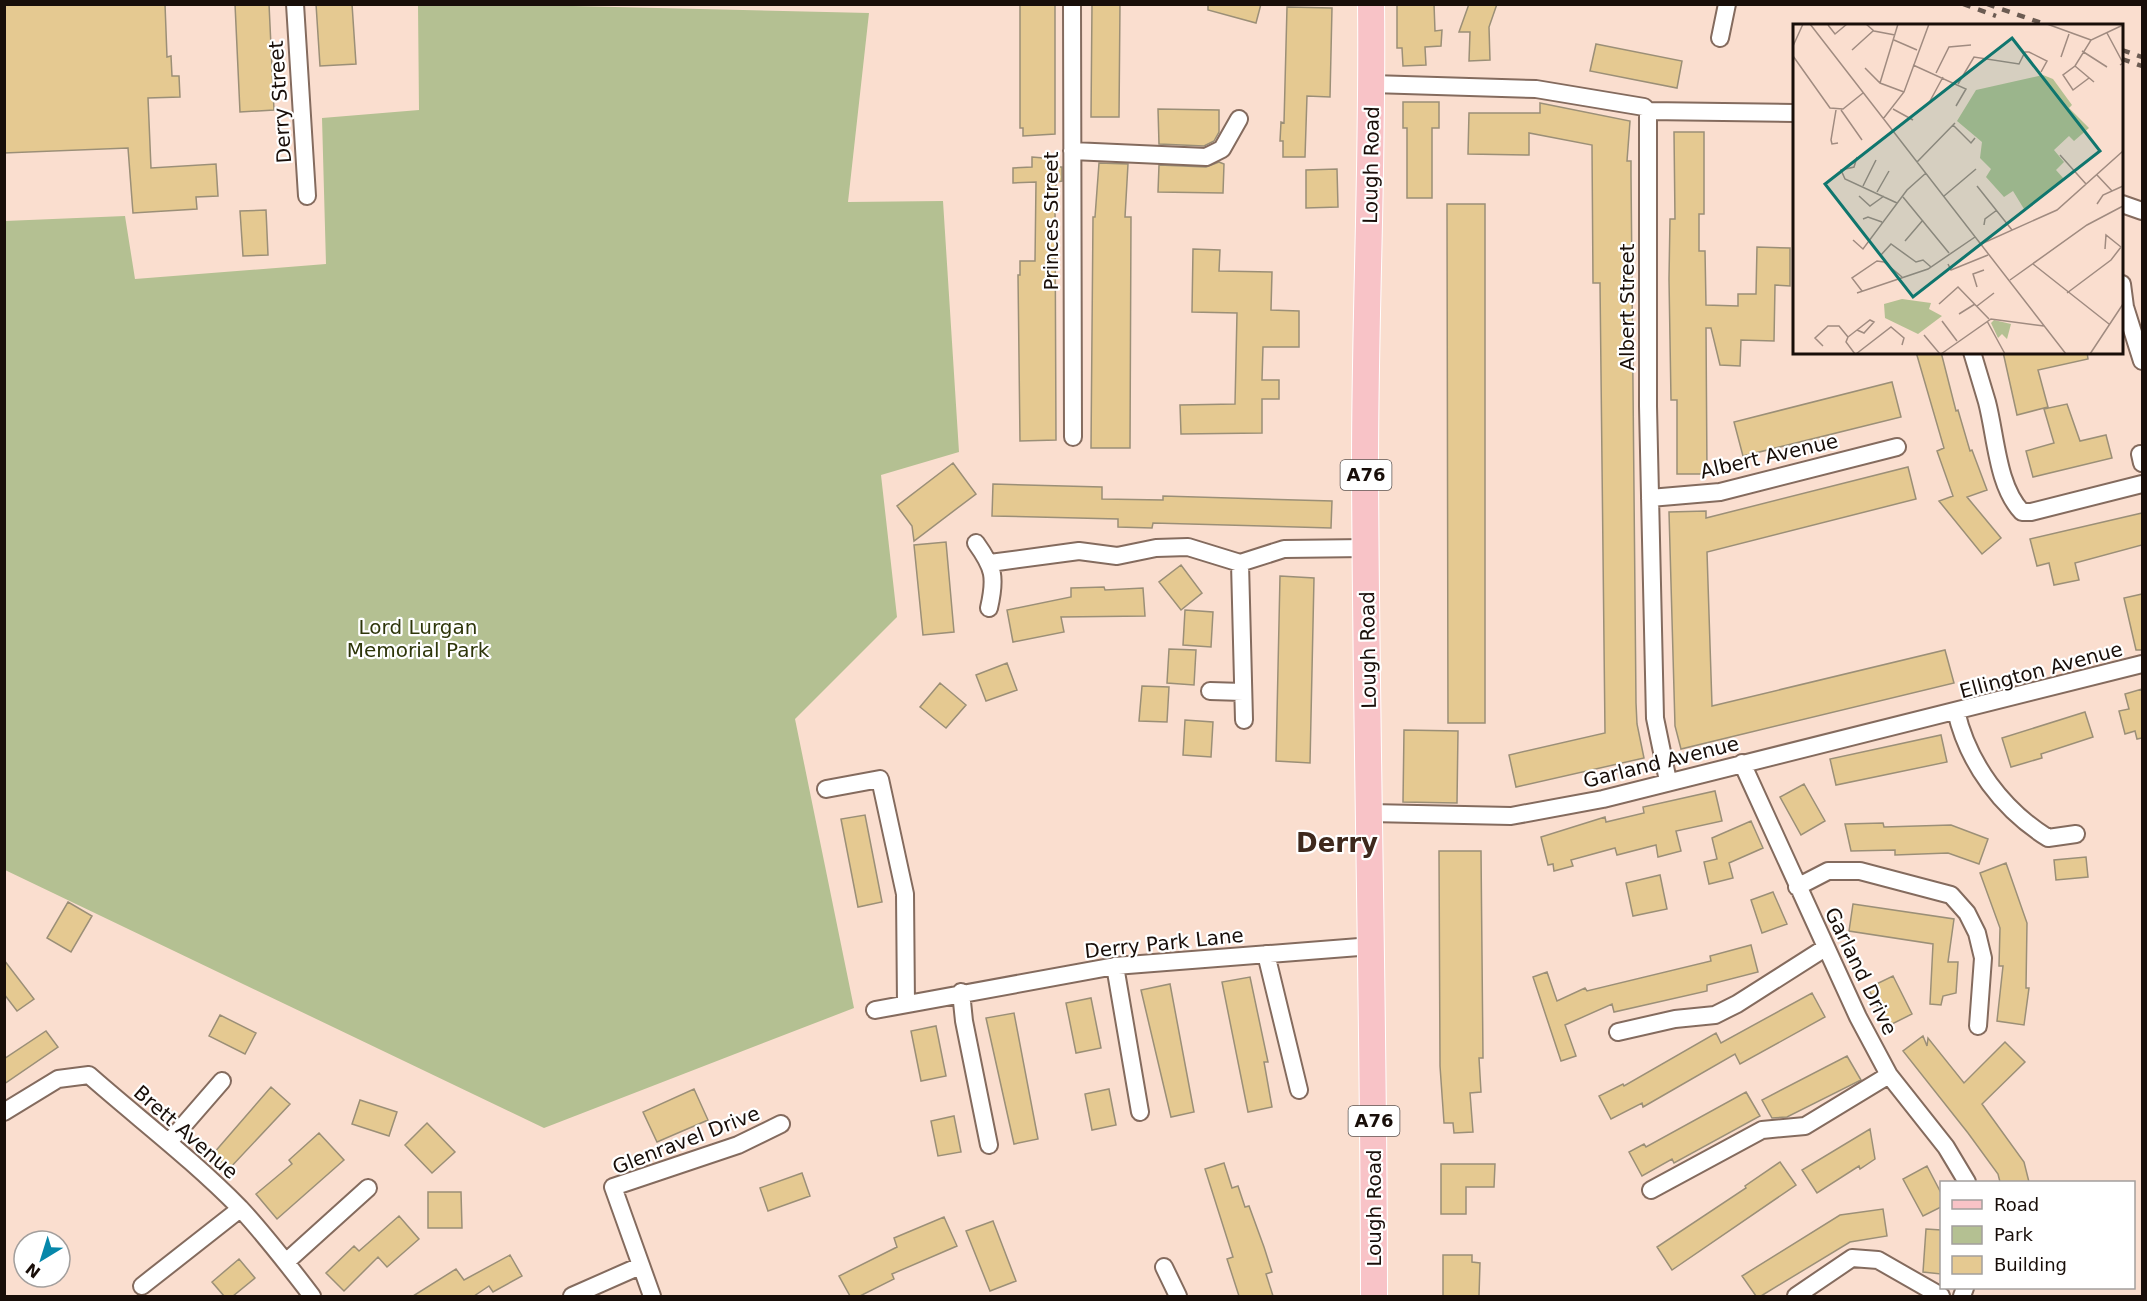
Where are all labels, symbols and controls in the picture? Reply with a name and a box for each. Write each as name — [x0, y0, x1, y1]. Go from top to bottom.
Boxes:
inset map — [1793, 24, 2123, 354]
street label: Derry Street — [264, 40, 296, 164]
street label: Lough Road — [1358, 106, 1384, 224]
street label: Princes Street — [1039, 151, 1063, 291]
street label: Albert Street — [1615, 243, 1639, 371]
street label: Albert Avenue — [1698, 428, 1840, 484]
road number: A76 — [1340, 460, 1392, 490]
street label: Lough Road — [1355, 591, 1381, 709]
park label: Lord Lurgan Memorial Park — [347, 615, 490, 662]
street label: Ellington Avenue — [1957, 637, 2125, 703]
street label: Garland Avenue — [1581, 731, 1741, 793]
district label: Derry — [1296, 828, 1378, 858]
street label: Garland Drive — [1820, 903, 1902, 1039]
street label: Derry Park Lane — [1083, 923, 1245, 963]
street label: Brett Avenue — [129, 1080, 243, 1184]
street label: Glenravel Drive — [609, 1101, 763, 1179]
road number: A76 — [1348, 1106, 1400, 1136]
street label: Lough Road — [1362, 1149, 1386, 1267]
legend — [1940, 1181, 2135, 1289]
text: Road — [1994, 1194, 2039, 1215]
text: Park — [1994, 1224, 2033, 1245]
north arrow — [12, 1229, 72, 1289]
text: Building — [1994, 1254, 2067, 1275]
text: N — [22, 1259, 44, 1282]

